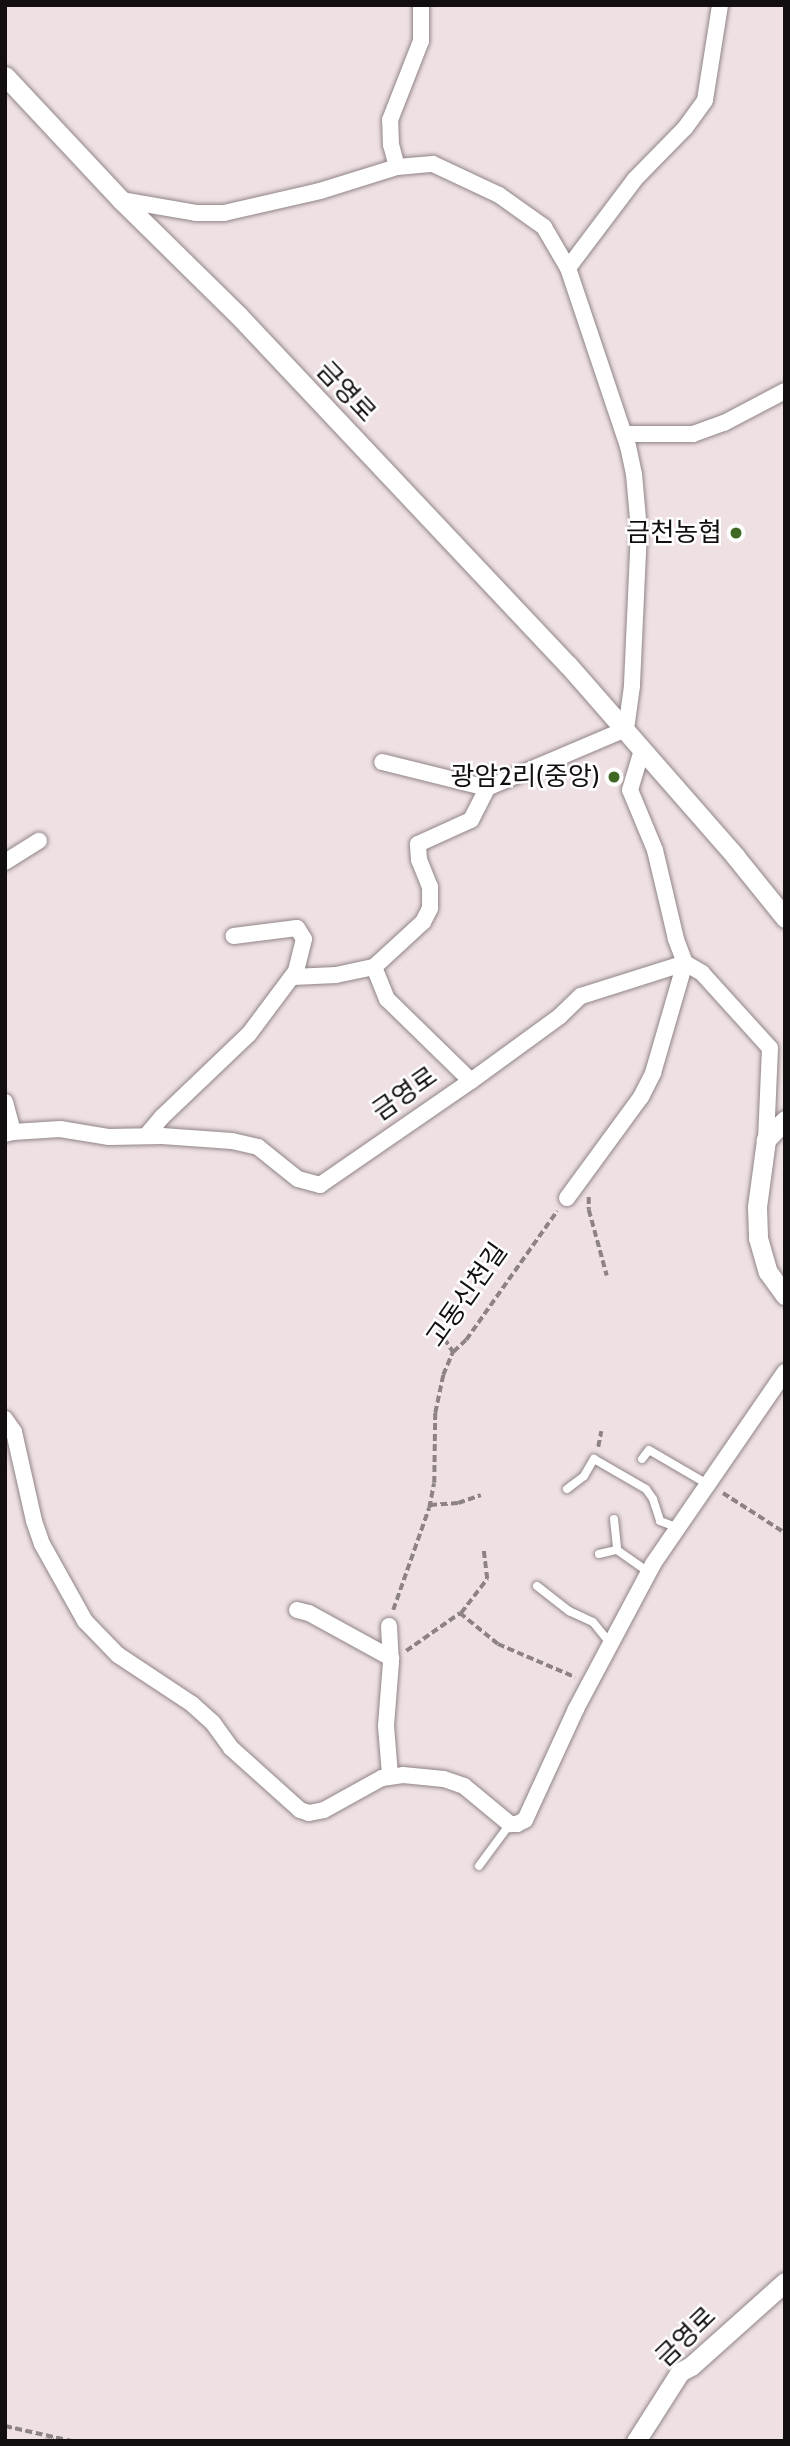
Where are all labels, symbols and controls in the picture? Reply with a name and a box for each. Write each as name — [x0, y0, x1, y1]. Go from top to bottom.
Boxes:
street label: 금영로 — [310, 355, 382, 429]
place label: 금천농협 — [626, 517, 722, 549]
marker: 금천농협 — [728, 525, 744, 541]
place label: 광암2리(중앙) — [451, 761, 600, 793]
marker: 광암2리(중앙) — [606, 769, 622, 785]
street label: 금영로 — [367, 1061, 443, 1127]
street label: 고동신천길 — [420, 1237, 514, 1353]
street label: 금영로 — [649, 2301, 723, 2373]

